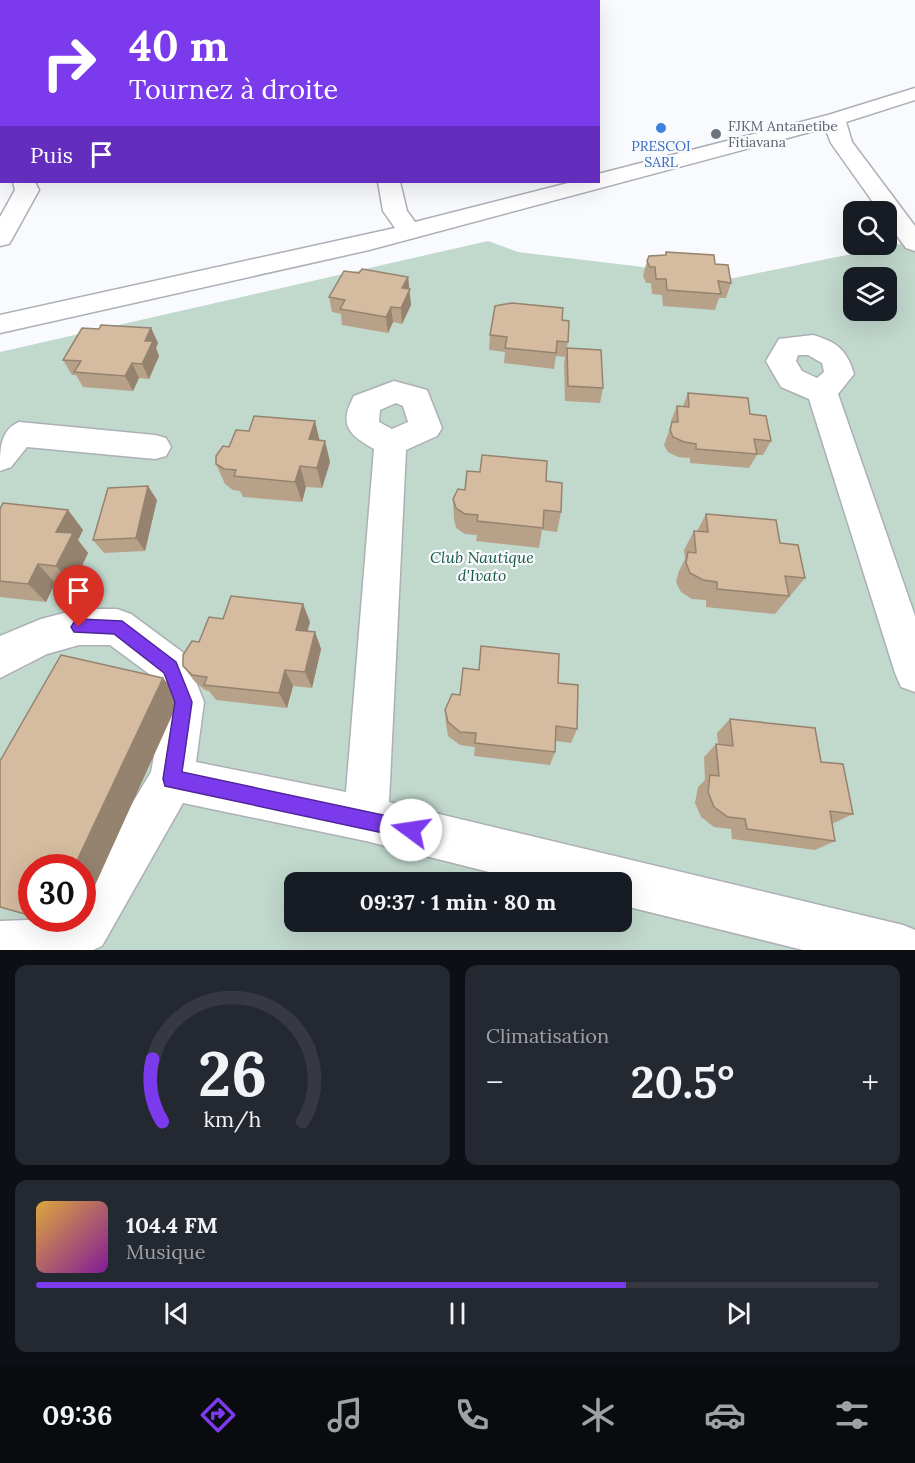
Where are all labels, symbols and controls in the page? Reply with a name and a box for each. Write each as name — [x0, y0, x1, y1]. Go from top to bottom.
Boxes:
text: 40 m — [129, 19, 228, 73]
icon: right — [30, 24, 108, 102]
text: Tournez à droite — [129, 72, 338, 106]
place label: FJKM Antanetibe Fitiavana — [728, 117, 838, 151]
marker: PRESCOI SARL — [654, 121, 668, 135]
marker: FJKM Antanetibe Fitiavana — [709, 127, 723, 141]
place label: PRESCOI SARL — [631, 137, 691, 171]
icon: arrive — [85, 138, 118, 171]
text: Puis — [30, 141, 73, 169]
map controls — [843, 201, 897, 321]
button: search — [843, 201, 897, 255]
button: layers — [843, 267, 897, 321]
park label: Club Nautique d'Ivato — [430, 547, 534, 585]
pin — [53, 565, 104, 627]
icon: arrive — [62, 574, 95, 607]
position arrow — [379, 798, 443, 862]
speed limit sign: 30 — [18, 854, 96, 932]
text: 09:37 · 1 min · 80 m — [360, 888, 556, 916]
text: Climatisation — [486, 1023, 609, 1048]
text: 26 — [198, 1033, 267, 1113]
text: 20.5° — [631, 1053, 734, 1110]
text: − — [486, 1061, 504, 1103]
text: + — [861, 1061, 879, 1103]
text: km/h — [204, 1105, 262, 1133]
text: 104.4 FM — [126, 1211, 218, 1239]
text: Musique — [126, 1239, 205, 1264]
icon: previous — [160, 1297, 193, 1330]
icon: pause — [441, 1297, 474, 1330]
icon: next — [722, 1297, 755, 1330]
icon: directions — [197, 1394, 239, 1436]
icon: music — [324, 1394, 366, 1436]
icon: phone — [451, 1394, 493, 1436]
icon: climate — [577, 1394, 619, 1436]
icon: car — [704, 1394, 746, 1436]
icon: filters — [831, 1394, 873, 1436]
text: 09:36 — [42, 1398, 112, 1432]

